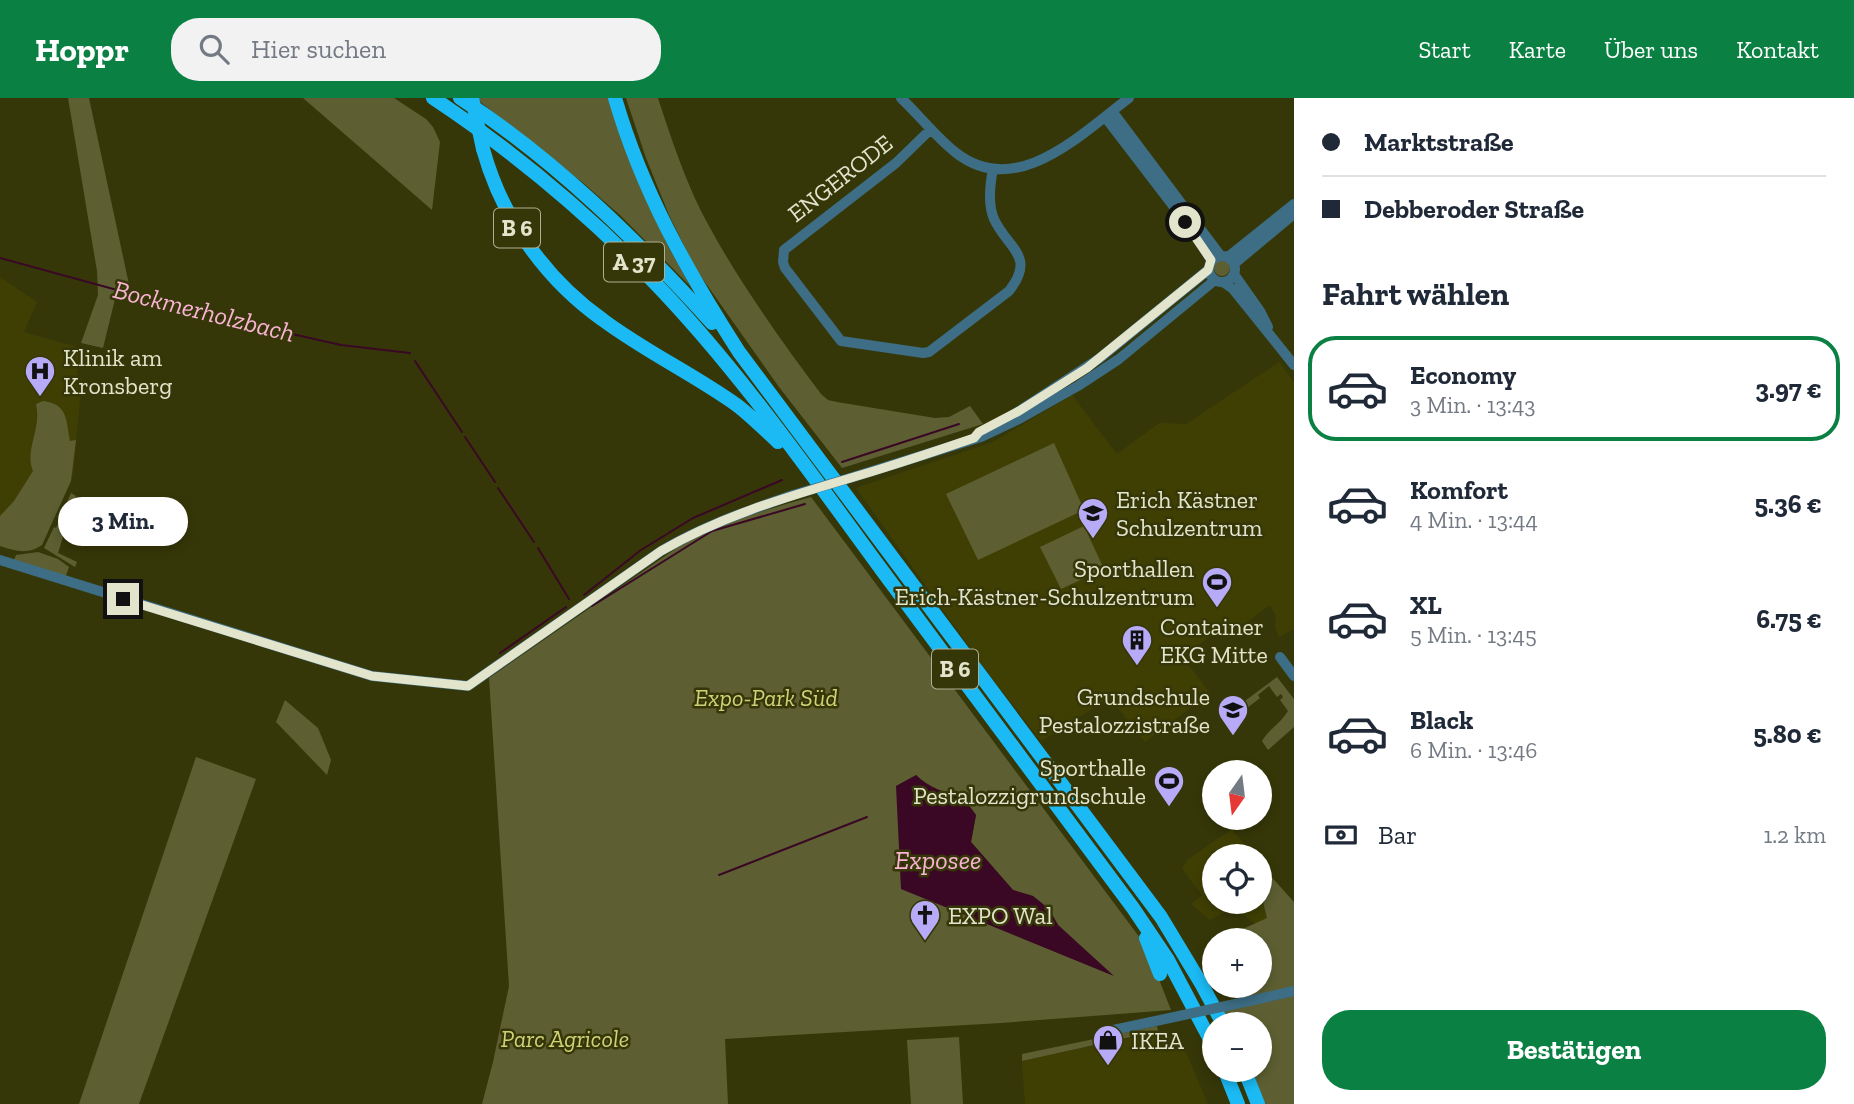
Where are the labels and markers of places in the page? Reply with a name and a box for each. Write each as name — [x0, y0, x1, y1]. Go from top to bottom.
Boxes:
place label: Klinik am Kronsberg — [63, 343, 172, 400]
hospital icon: Klinik am Kronsberg — [23, 354, 57, 398]
place label: Erich Kästner Schulzentrum — [1116, 485, 1263, 542]
school or university icon: Erich Kästner Schulzentrum — [1076, 496, 1110, 540]
place label: Sporthallen Erich-Kästner-Schulzentrum — [895, 554, 1194, 611]
sports icon: Sporthallen Erich-Kästner-Schulzentrum — [1200, 565, 1234, 609]
place label: Container EKG Mitte — [1160, 612, 1268, 669]
building icon: Container EKG Mitte — [1120, 623, 1154, 667]
place label: Grundschule Pestalozzistraße — [1039, 682, 1210, 739]
school or university icon: Grundschule Pestalozzistraße — [1216, 693, 1250, 737]
place label: Sporthalle Pestalozzigrundschule — [913, 753, 1146, 810]
sports icon: Sporthalle Pestalozzigrundschule — [1152, 764, 1186, 808]
church icon: EXPO Wal — [908, 898, 942, 942]
place label: EXPO Wal — [948, 901, 1053, 930]
shop icon: IKEA — [1091, 1023, 1125, 1067]
place label: IKEA — [1131, 1026, 1184, 1055]

